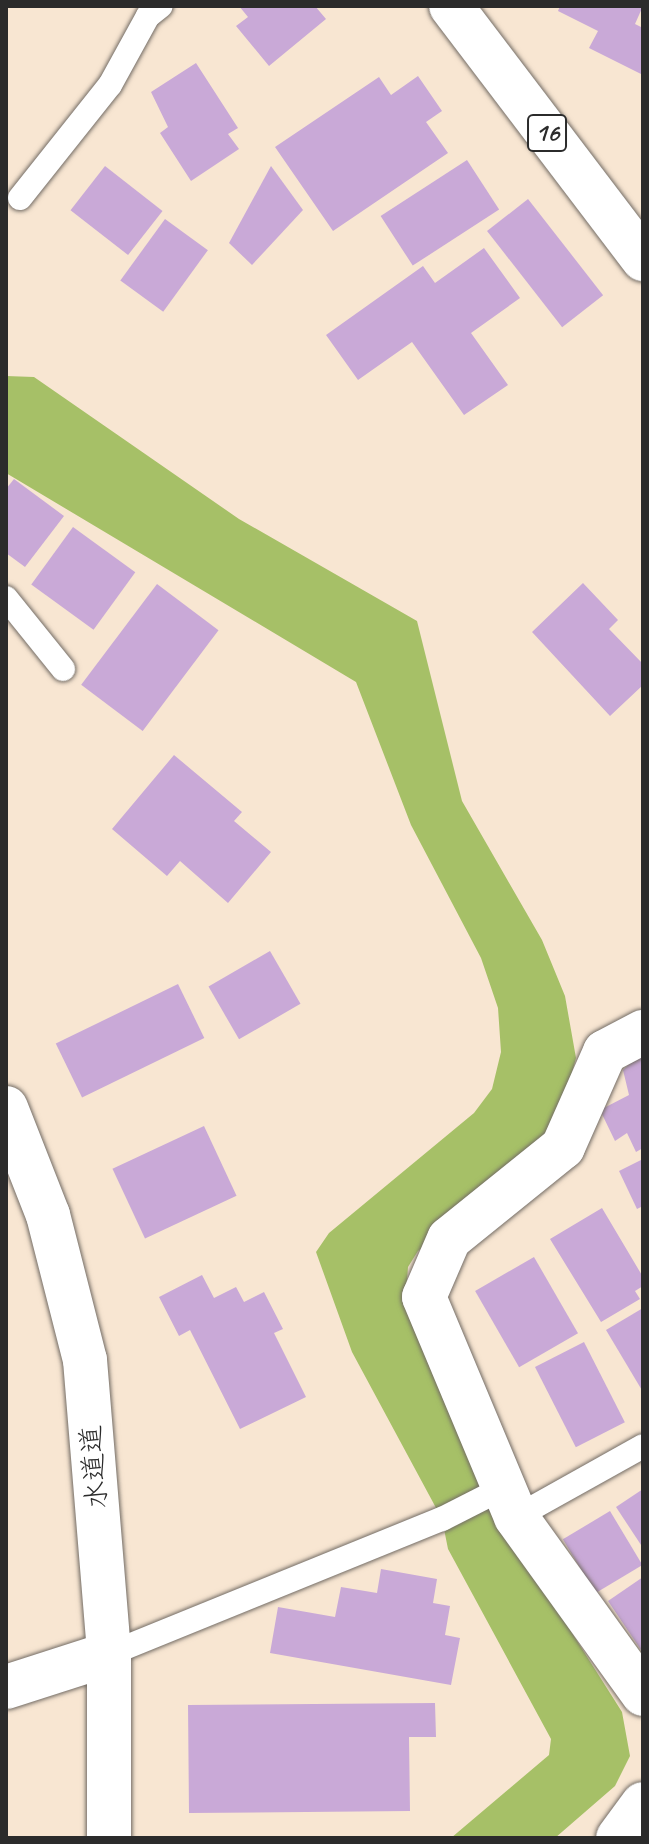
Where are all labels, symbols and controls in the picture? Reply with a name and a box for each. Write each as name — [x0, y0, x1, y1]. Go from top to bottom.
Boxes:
road number: 16 — [527, 111, 567, 155]
street label: 水道道 — [74, 1424, 114, 1510]

